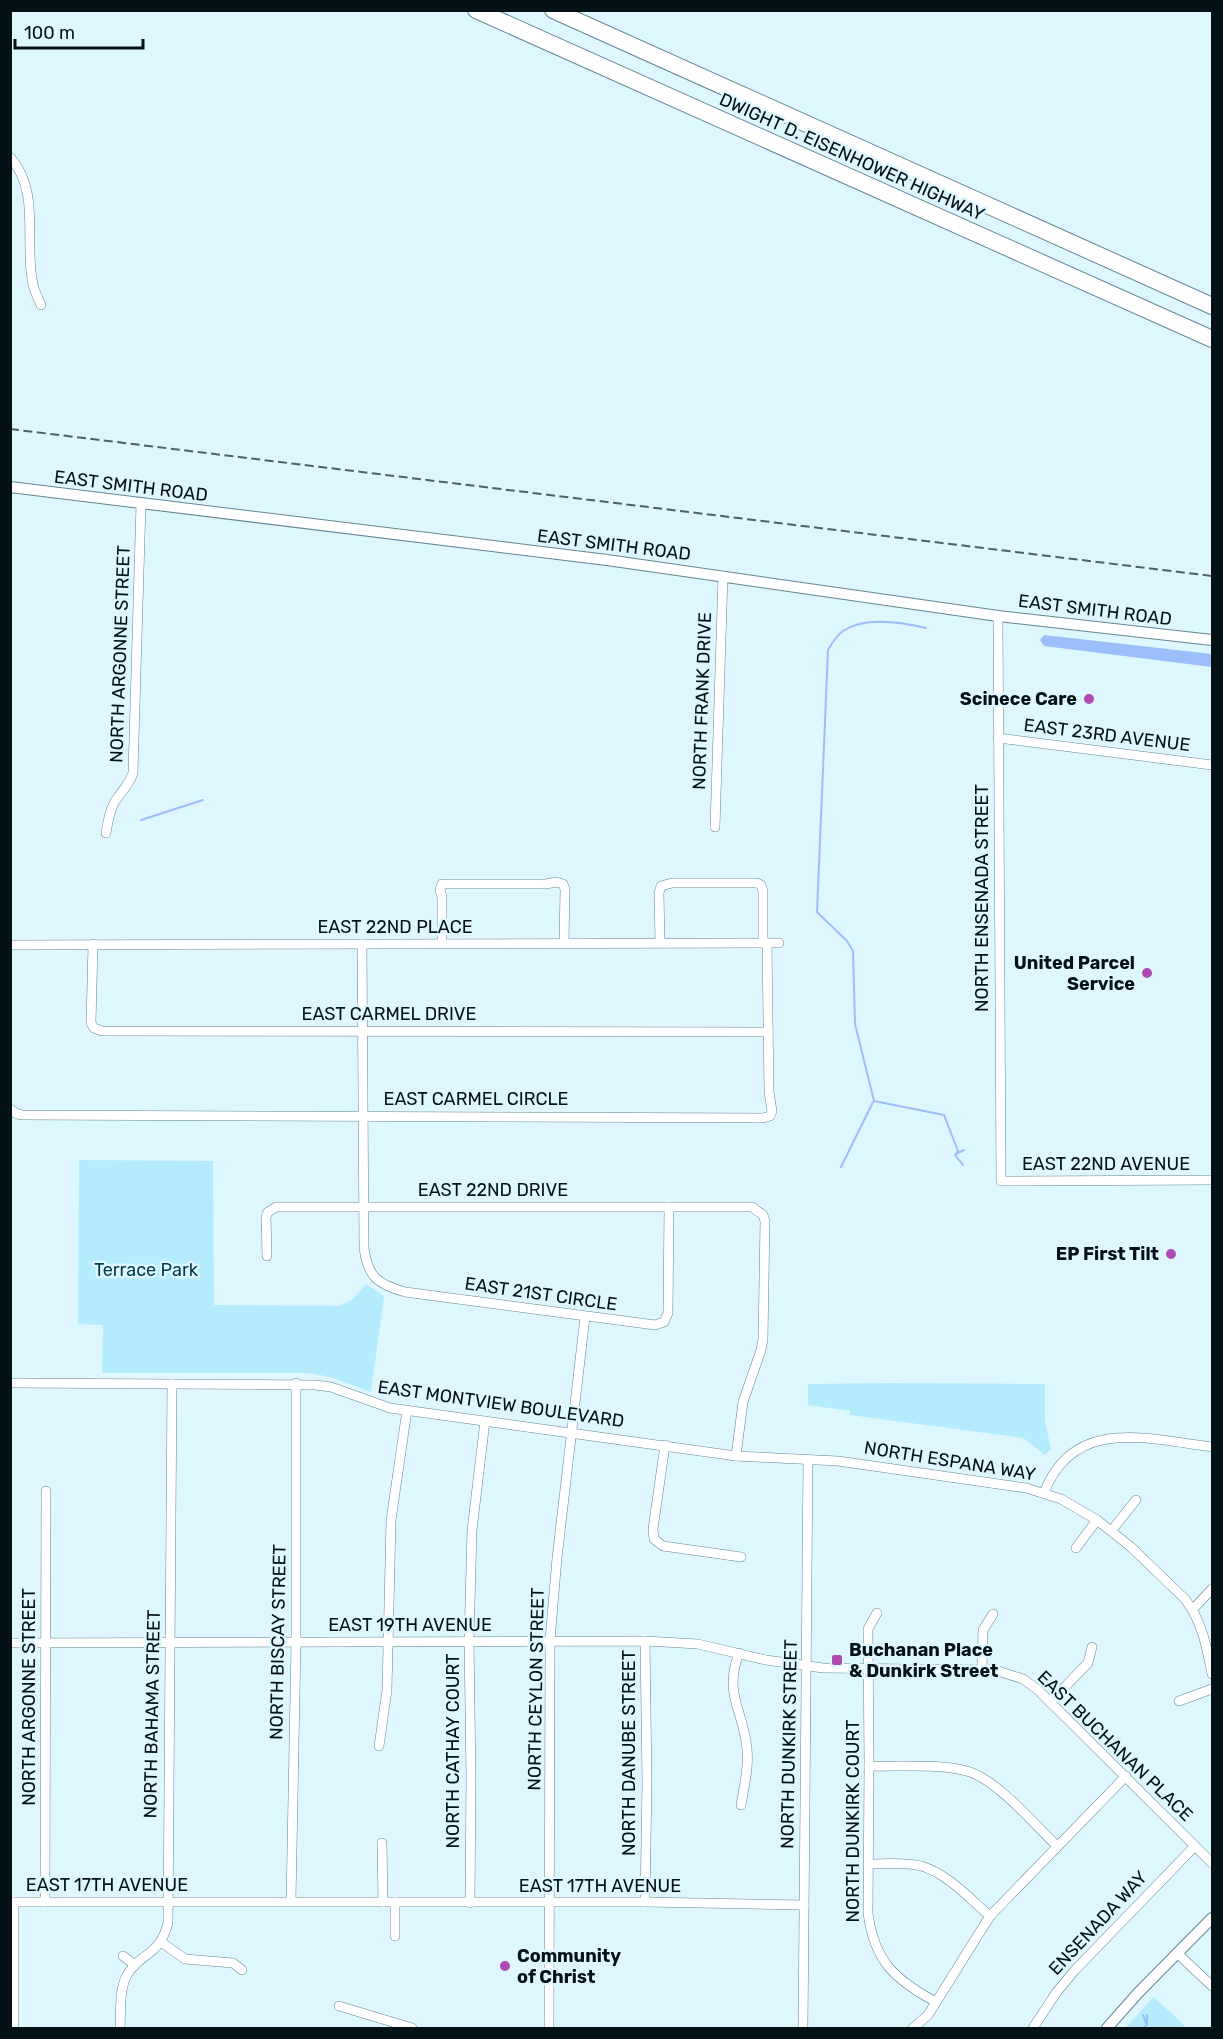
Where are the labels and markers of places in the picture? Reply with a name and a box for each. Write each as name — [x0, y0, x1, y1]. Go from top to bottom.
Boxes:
place label: Scinece Care — [960, 688, 1077, 710]
marker: Scinece Care — [1082, 692, 1096, 706]
place label: United Parcel Service — [1014, 952, 1135, 995]
marker: United Parcel Service — [1140, 966, 1154, 980]
place label: EP First Tilt — [1056, 1243, 1159, 1265]
marker: EP First Tilt — [1164, 1247, 1178, 1261]
place label: Buchanan Place & Dunkirk Street — [849, 1639, 999, 1682]
marker: Buchanan Place & Dunkirk Street — [830, 1653, 844, 1667]
place label: Community of Christ — [517, 1945, 621, 1988]
marker: Community of Christ — [498, 1959, 512, 1973]

